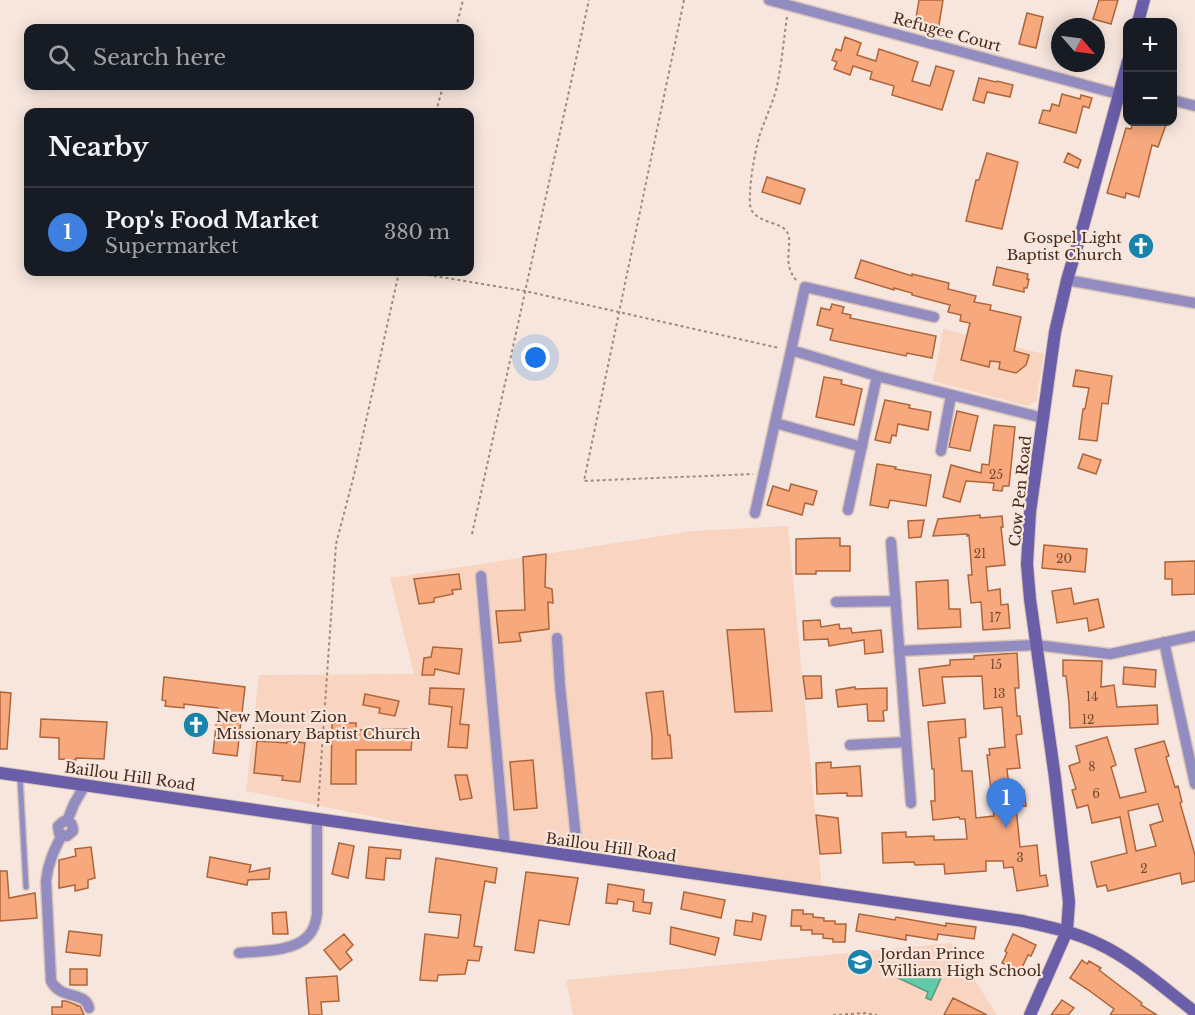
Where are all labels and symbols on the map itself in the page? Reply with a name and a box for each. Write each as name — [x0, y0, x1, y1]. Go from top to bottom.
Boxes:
street label: Refugee Court — [891, 8, 1004, 56]
north arrow — [1051, 18, 1105, 72]
place label: Gospel Light Baptist Church — [1007, 228, 1122, 264]
church icon: Gospel Light Baptist Church — [1126, 231, 1156, 261]
your location — [521, 343, 550, 372]
street label: Cow Pen Road — [1005, 435, 1035, 547]
house number: 25 — [989, 467, 1003, 482]
house number: 21 — [974, 546, 986, 561]
house number: 20 — [1056, 551, 1072, 566]
house number: 17 — [989, 610, 1002, 625]
house number: 15 — [990, 657, 1002, 672]
house number: 13 — [993, 686, 1005, 701]
house number: 14 — [1086, 689, 1098, 704]
place label: New Mount Zion Missionary Baptist Church — [216, 707, 421, 743]
church icon: New Mount Zion Missionary Baptist Church — [181, 710, 211, 740]
house number: 12 — [1082, 712, 1094, 727]
street label: Baillou Hill Road — [63, 757, 197, 795]
house number: 8 — [1088, 759, 1096, 774]
pin: 1 — [986, 778, 1026, 828]
house number: 6 — [1092, 786, 1100, 801]
street label: Baillou Hill Road — [544, 828, 678, 866]
house number: 3 — [1016, 850, 1024, 865]
house number: 2 — [1140, 861, 1148, 876]
place label: Jordan Prince William High School — [878, 944, 1041, 980]
school or university icon: Jordan Prince William High School — [845, 947, 875, 977]

